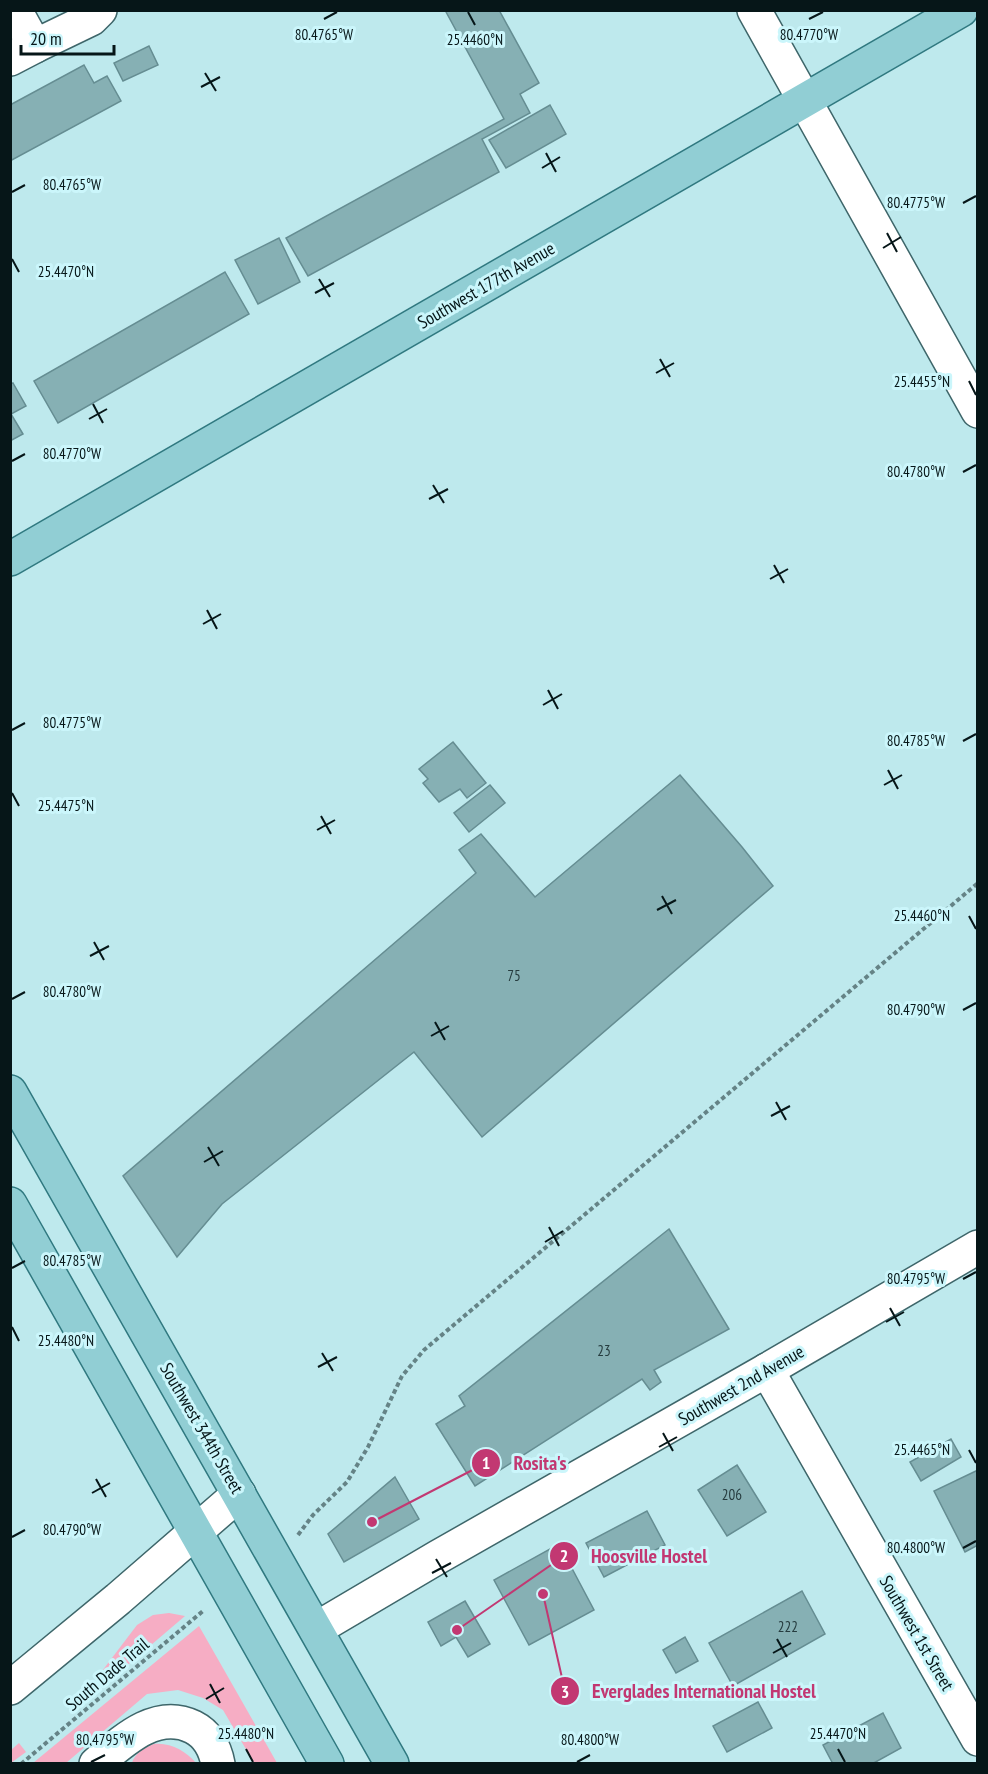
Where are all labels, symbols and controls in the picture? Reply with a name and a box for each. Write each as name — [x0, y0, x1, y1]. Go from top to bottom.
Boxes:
scale bar — [21, 18, 114, 56]
text: 80.4765°W — [295, 25, 353, 44]
text: 80.4770°W — [780, 25, 838, 44]
text: 20 m — [30, 27, 62, 50]
text: 25.4460°N — [447, 30, 503, 49]
text: 80.4765°W — [43, 175, 101, 194]
text: 80.4775°W — [887, 193, 945, 212]
street label: Southwest 177th Avenue — [413, 236, 559, 334]
text: 25.4470°N — [38, 262, 94, 281]
text: 25.4455°N — [894, 372, 950, 391]
text: 80.4770°W — [43, 444, 101, 463]
text: 80.4780°W — [887, 462, 945, 481]
text: 80.4775°W — [43, 713, 101, 732]
text: 80.4785°W — [887, 731, 945, 750]
text: 25.4475°N — [38, 796, 94, 815]
text: 25.4460°N — [894, 906, 950, 925]
house number: 75 — [507, 966, 521, 985]
text: 80.4780°W — [43, 982, 101, 1001]
text: 80.4790°W — [887, 1000, 945, 1019]
text: 80.4785°W — [43, 1251, 101, 1270]
text: 80.4795°W — [887, 1269, 945, 1288]
text: 25.4480°N — [38, 1331, 94, 1350]
street label: Southwest 2nd Avenue — [674, 1340, 808, 1430]
house number: 23 — [597, 1341, 611, 1360]
street label: Southwest 344th Street — [155, 1359, 249, 1498]
text: 25.4465°N — [894, 1440, 950, 1459]
callout: Rosita's — [471, 1444, 578, 1482]
text: Rosita's — [513, 1450, 567, 1476]
text: 1 — [482, 1451, 490, 1474]
house number: 206 — [722, 1485, 742, 1504]
text: 80.4790°W — [43, 1520, 101, 1539]
callout: Hoosville Hostel — [549, 1537, 719, 1575]
text: 80.4800°W — [887, 1538, 945, 1557]
text: Hoosville Hostel — [591, 1543, 707, 1569]
text: 2 — [560, 1544, 568, 1567]
street label: Southwest 1st Street — [875, 1571, 959, 1695]
house number: 222 — [778, 1617, 798, 1636]
street label: South Dade Trail — [61, 1632, 154, 1716]
callout: Everglades International Hostel — [550, 1672, 828, 1710]
text: Everglades International Hostel — [592, 1678, 816, 1704]
text: 3 — [561, 1680, 569, 1703]
text: 25.4480°N — [218, 1724, 274, 1743]
text: 25.4470°N — [810, 1724, 866, 1743]
text: 80.4795°W — [76, 1730, 134, 1749]
text: 80.4800°W — [561, 1730, 619, 1749]

